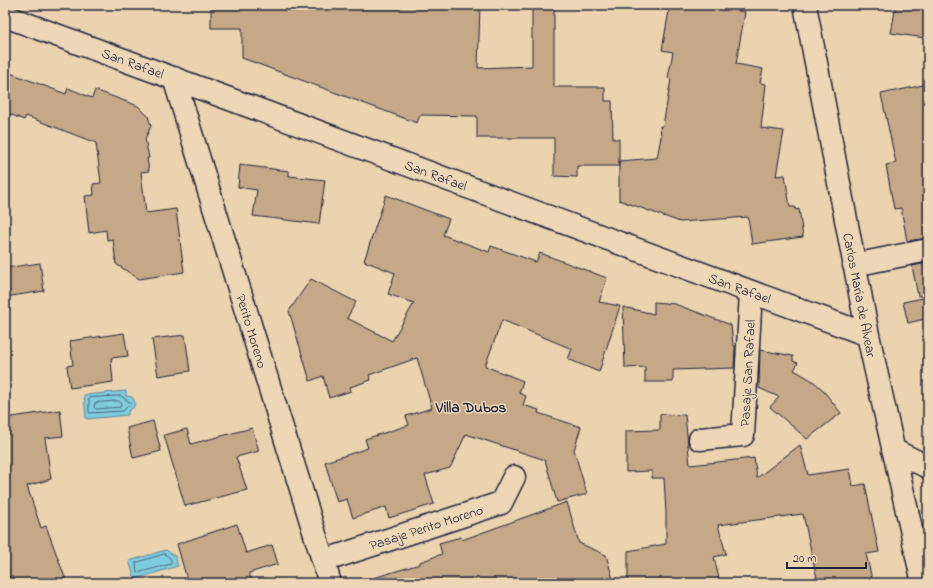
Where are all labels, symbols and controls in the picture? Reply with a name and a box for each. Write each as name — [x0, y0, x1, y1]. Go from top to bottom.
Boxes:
street label: San Rafael — [98, 43, 167, 85]
street label: San Rafael — [401, 155, 470, 197]
street label: Carlos María de Alvear — [836, 231, 881, 360]
street label: San Rafael — [705, 268, 774, 310]
street label: Perito Moreno — [229, 292, 272, 371]
street label: Pasaje San Rafael — [735, 319, 762, 427]
district label: Villa Dubos — [435, 397, 507, 419]
street label: Pasaje Perito Moreno — [367, 500, 486, 557]
scale bar — [787, 544, 866, 570]
text: 20 m — [793, 550, 816, 568]

